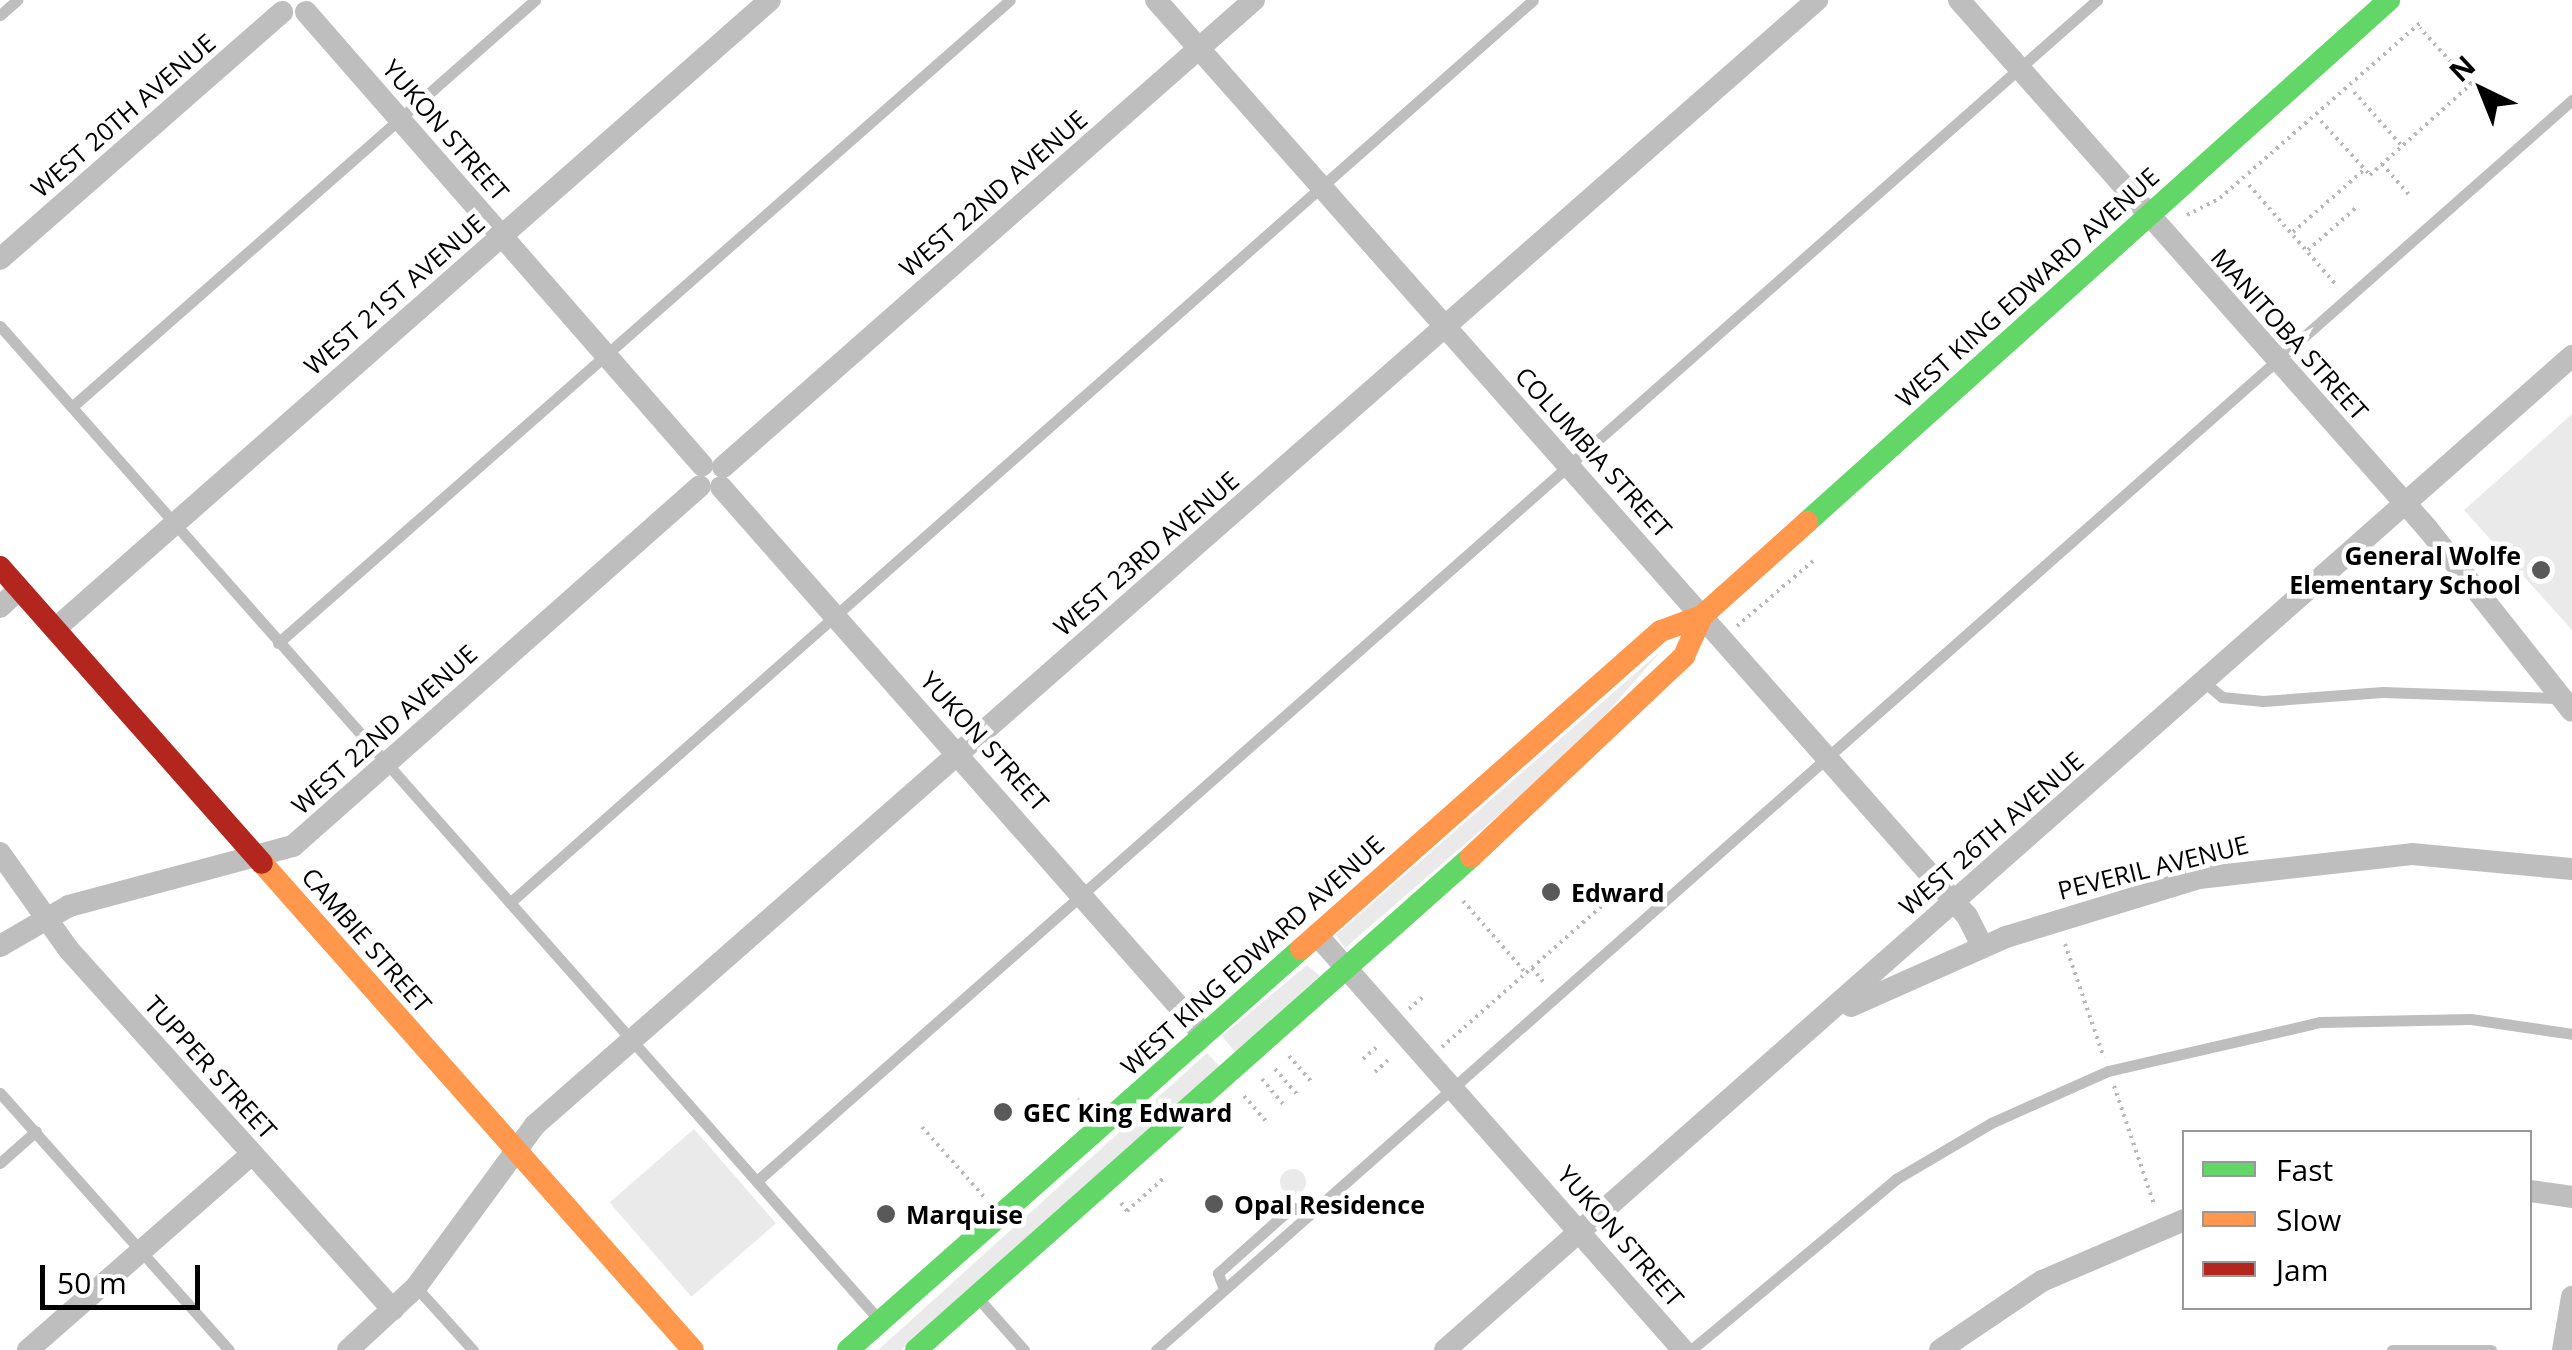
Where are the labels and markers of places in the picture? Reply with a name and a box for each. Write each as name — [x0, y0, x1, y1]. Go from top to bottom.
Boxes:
place label: General Wolfe Elementary School — [2289, 541, 2521, 600]
marker: General Wolfe Elementary School — [2530, 559, 2552, 581]
place label: Edward — [1571, 877, 1664, 907]
marker: Edward — [1540, 881, 1562, 903]
place label: GEC King Edward — [1023, 1097, 1232, 1127]
marker: GEC King Edward — [992, 1101, 1014, 1123]
place label: Opal Residence — [1234, 1189, 1425, 1219]
marker: Opal Residence — [1203, 1193, 1225, 1215]
place label: Marquise — [906, 1199, 1023, 1229]
marker: Marquise — [875, 1203, 897, 1225]

